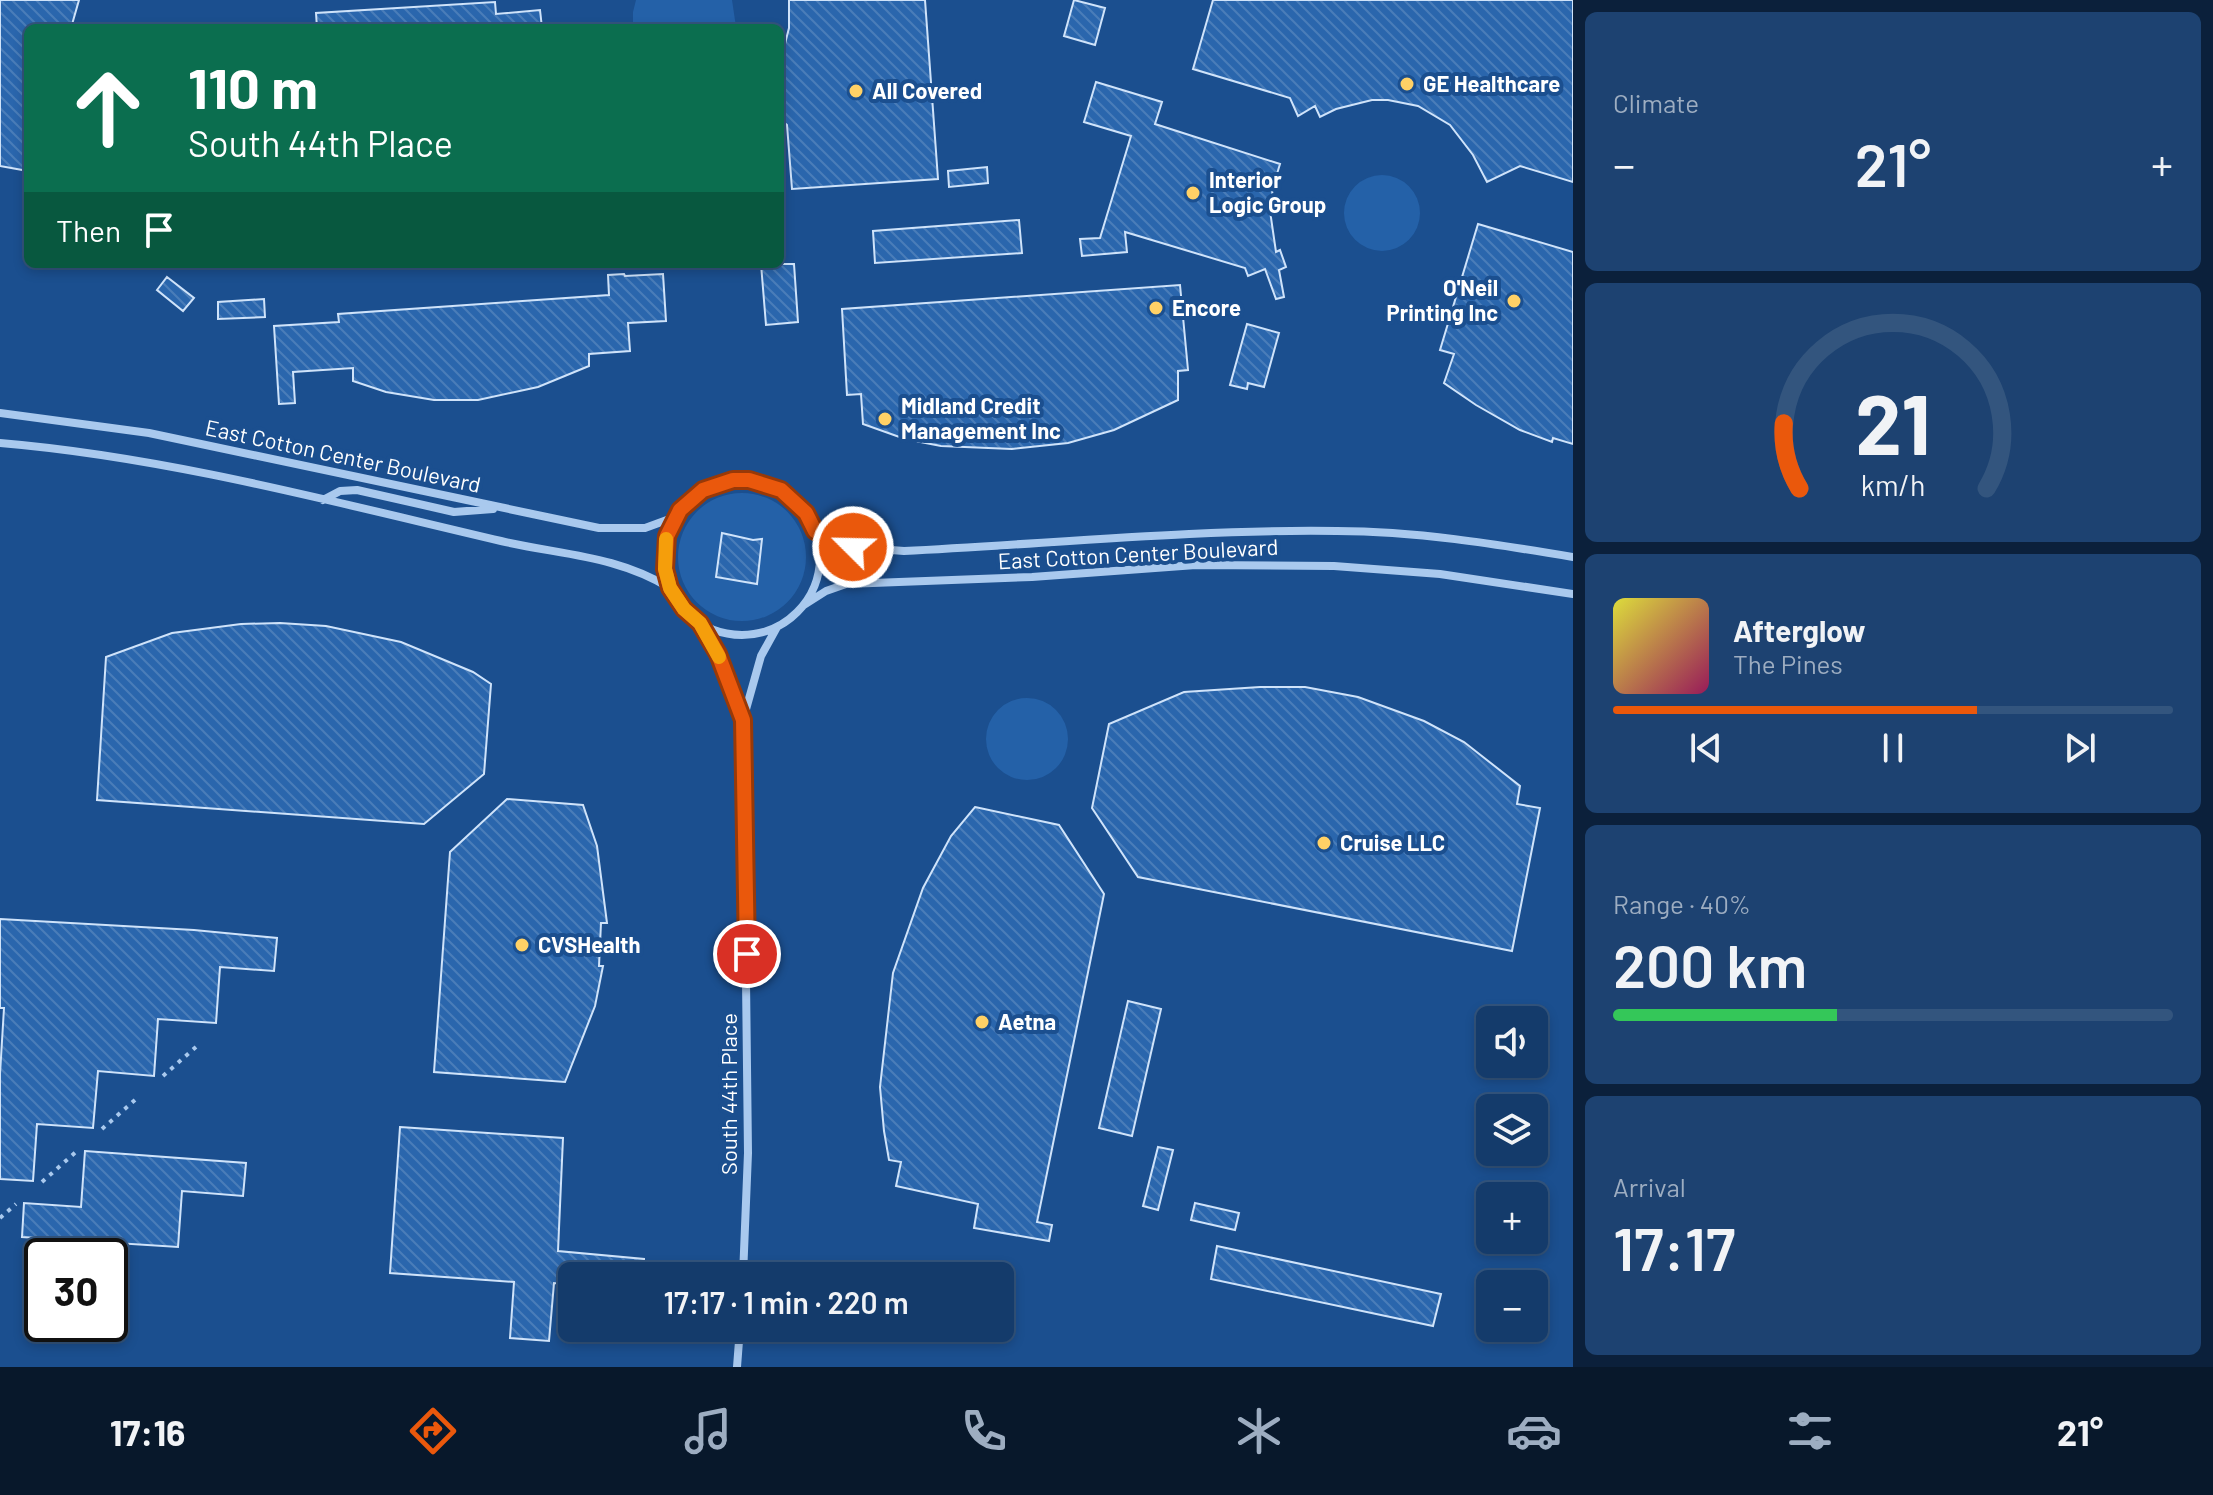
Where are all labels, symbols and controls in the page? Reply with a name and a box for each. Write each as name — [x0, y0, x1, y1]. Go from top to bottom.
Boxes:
text: 110 m — [188, 53, 318, 120]
icon: ahead — [56, 56, 160, 160]
place label: GE Healthcare — [1423, 70, 1560, 96]
marker: GE Healthcare — [1398, 75, 1416, 93]
place label: All Covered — [872, 77, 982, 103]
marker: All Covered — [847, 82, 865, 100]
text: Climate — [1613, 87, 1699, 118]
text: South 44th Place — [188, 121, 453, 164]
text: 21° — [1855, 127, 1931, 199]
text: − — [1613, 137, 1635, 190]
text: + — [2151, 137, 2173, 190]
place label: Interior Logic Group — [1209, 166, 1326, 217]
marker: Interior Logic Group — [1184, 184, 1202, 202]
icon: arrive — [137, 208, 181, 252]
text: Then — [56, 212, 121, 248]
place label: O'Neil Printing Inc — [1387, 274, 1498, 325]
marker: O'Neil Printing Inc — [1505, 292, 1523, 310]
place label: Encore — [1172, 294, 1241, 320]
marker: Encore — [1147, 299, 1165, 317]
text: 21 — [1855, 371, 1931, 471]
place label: Midland Credit Management Inc — [901, 392, 1061, 443]
marker: Midland Credit Management Inc — [876, 410, 894, 428]
street label: East Cotton Center Boulevard — [203, 413, 483, 497]
text: km/h — [1861, 467, 1925, 502]
position arrow — [811, 505, 895, 589]
street label: East Cotton Center Boulevard — [997, 533, 1279, 573]
text: Afterglow — [1733, 612, 1866, 648]
text: The Pines — [1733, 648, 1843, 679]
icon: previous — [1684, 726, 1728, 770]
icon: pause — [1871, 726, 1915, 770]
icon: next — [2058, 726, 2102, 770]
place label: Cruise LLC — [1340, 829, 1445, 855]
marker: Cruise LLC — [1315, 834, 1333, 852]
text: Range · 40% — [1613, 888, 1751, 919]
pin — [713, 920, 781, 988]
text: 200 km — [1613, 928, 1807, 1000]
place label: CVSHealth — [538, 931, 640, 957]
icon: arrive — [725, 932, 769, 976]
marker: CVSHealth — [513, 936, 531, 954]
map controls — [1476, 1006, 1548, 1342]
button: sound — [1476, 1006, 1548, 1078]
place label: Aetna — [998, 1008, 1056, 1034]
street label: South 44th Place — [715, 1013, 741, 1175]
marker: Aetna — [973, 1013, 991, 1031]
button: layers — [1476, 1094, 1548, 1166]
text: Arrival — [1613, 1171, 1686, 1202]
button: + — [1476, 1182, 1548, 1254]
text: 17:17 — [1613, 1211, 1735, 1283]
speed limit sign: 30 — [24, 1238, 128, 1342]
button: − — [1476, 1270, 1548, 1342]
text: 17:17 · 1 min · 220 m — [663, 1284, 909, 1320]
icon: directions — [405, 1403, 461, 1459]
icon: music — [680, 1403, 736, 1459]
icon: phone — [956, 1403, 1012, 1459]
icon: climate — [1231, 1403, 1287, 1459]
icon: car — [1506, 1403, 1562, 1459]
icon: filters — [1782, 1403, 1838, 1459]
text: 17:16 — [110, 1410, 185, 1453]
text: 21° — [2057, 1410, 2103, 1453]

